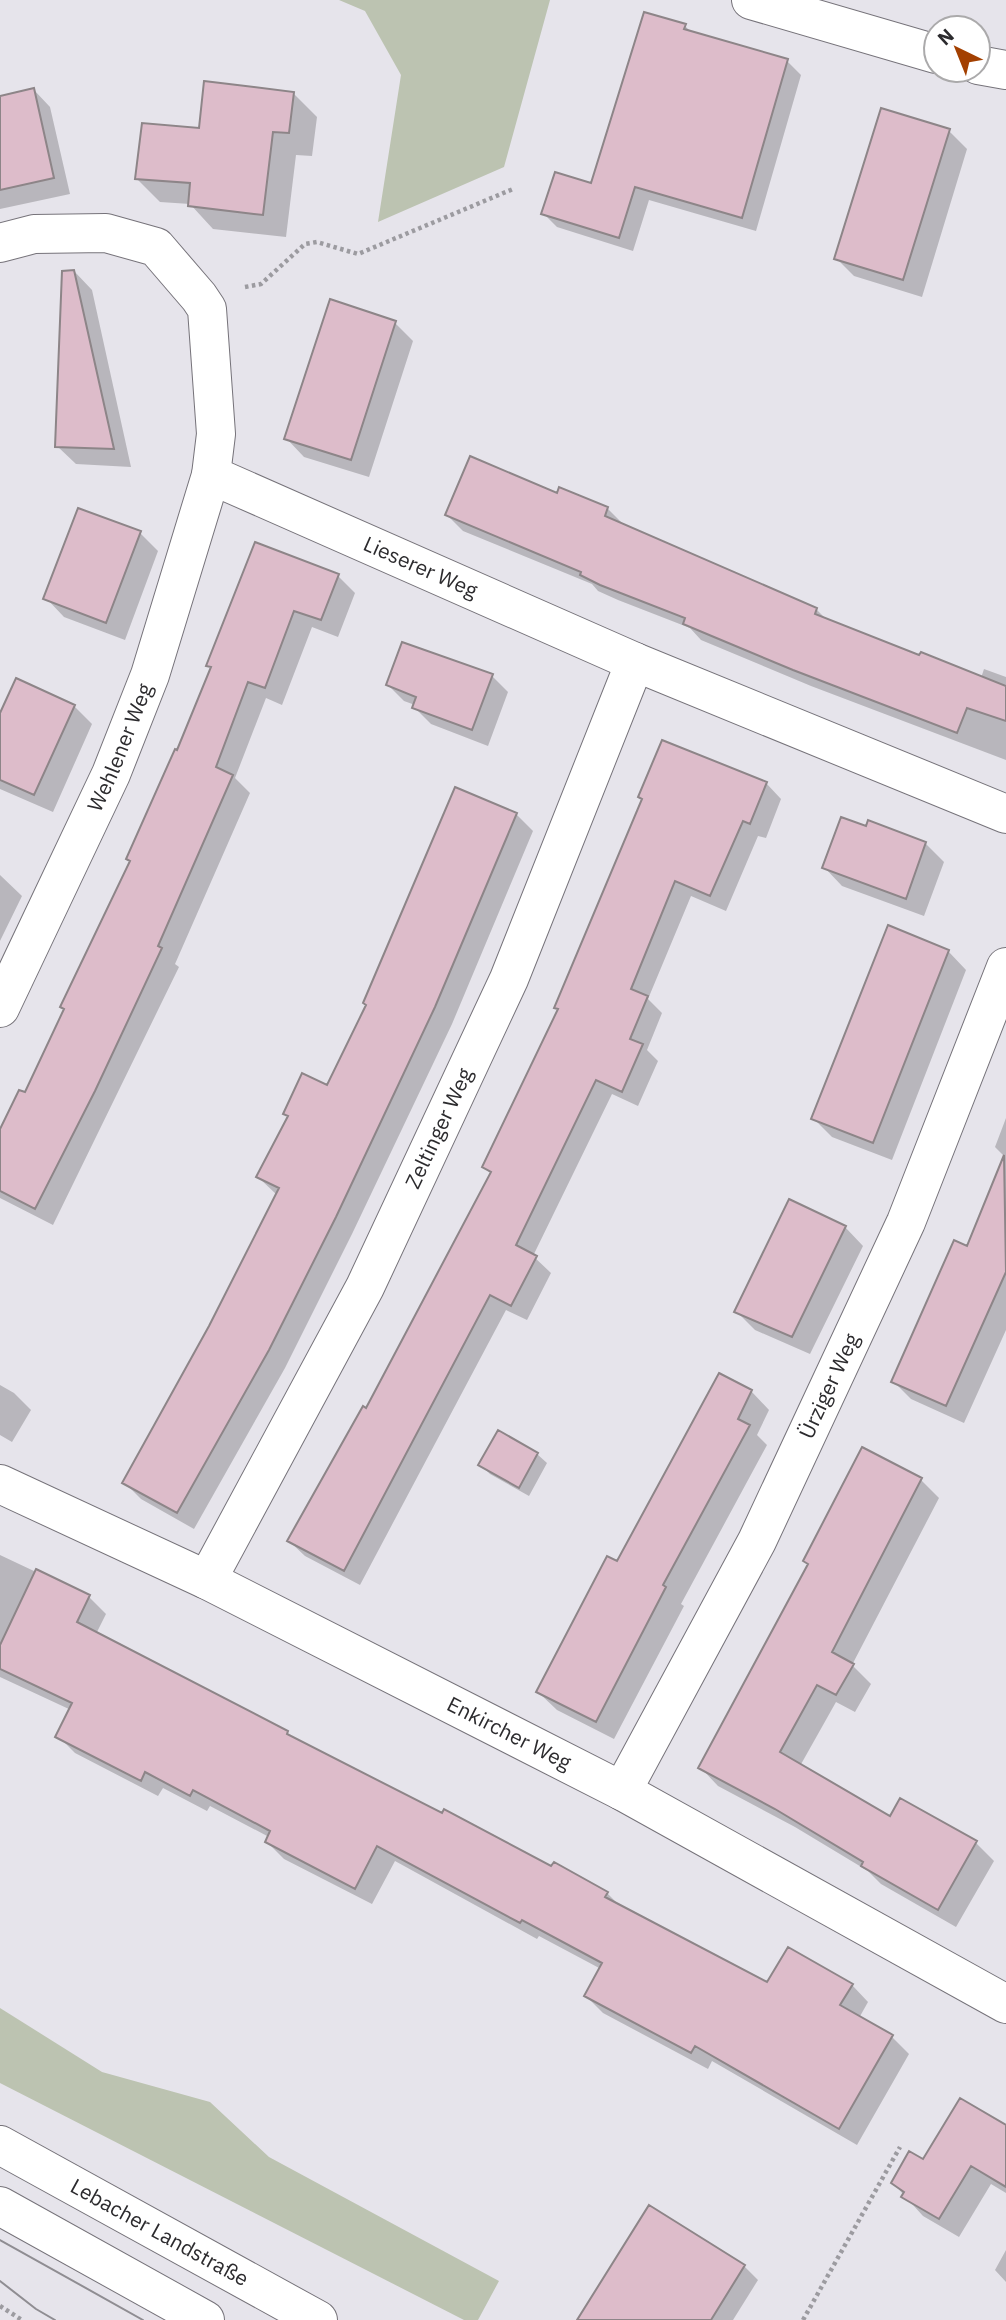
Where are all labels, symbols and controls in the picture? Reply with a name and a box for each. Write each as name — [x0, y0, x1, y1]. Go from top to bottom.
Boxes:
north arrow — [922, 14, 992, 84]
text: N — [932, 23, 959, 50]
street label: Lieserer Weg — [359, 529, 482, 604]
street label: Wehlener Weg — [80, 679, 158, 816]
street label: Zeltinger Weg — [398, 1063, 478, 1193]
street label: Ürziger Weg — [792, 1329, 865, 1443]
street label: Enkircher Weg — [443, 1689, 576, 1776]
street label: Lebacher Landstraße — [66, 2172, 254, 2292]

